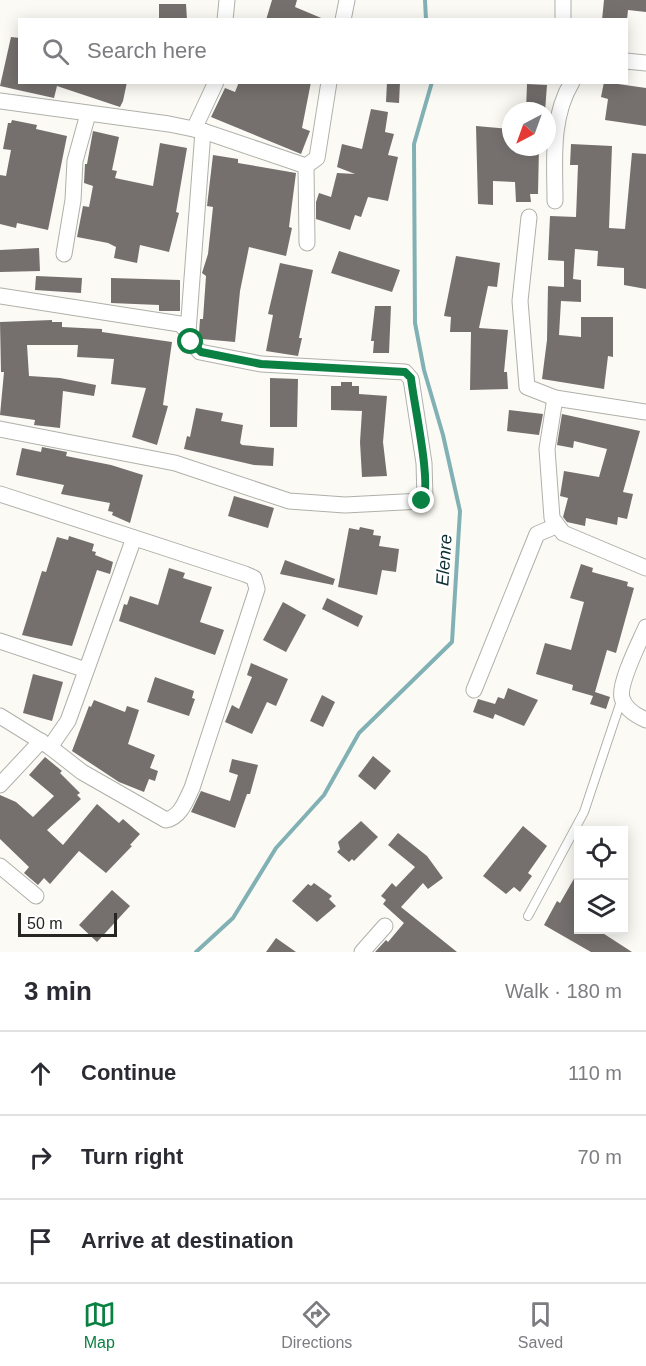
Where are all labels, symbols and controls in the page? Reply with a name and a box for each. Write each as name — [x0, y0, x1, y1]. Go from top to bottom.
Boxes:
search box — [18, 18, 628, 84]
icon: search — [39, 35, 72, 68]
text: Search here — [87, 38, 207, 63]
north arrow — [502, 102, 556, 156]
route start — [177, 328, 203, 354]
route end — [408, 487, 434, 513]
water label: Elenre — [432, 533, 456, 587]
map controls — [574, 826, 628, 934]
button: locate — [574, 826, 628, 880]
button: layers — [574, 880, 628, 934]
scale bar — [18, 910, 117, 938]
text: 50 m — [27, 915, 63, 932]
text: 3 min — [24, 976, 92, 1006]
text: Walk · 180 m — [505, 980, 622, 1002]
icon: ahead — [24, 1057, 57, 1090]
text: Continue — [81, 1060, 176, 1085]
text: 110 m — [568, 1062, 622, 1084]
icon: right — [24, 1141, 57, 1174]
text: Turn right — [81, 1144, 183, 1169]
text: 70 m — [578, 1146, 622, 1168]
icon: arrive — [24, 1225, 57, 1258]
text: Arrive at destination — [81, 1228, 294, 1253]
tab: Map — [83, 1298, 116, 1352]
tab: Directions — [281, 1298, 352, 1352]
tab: Saved — [518, 1298, 563, 1352]

